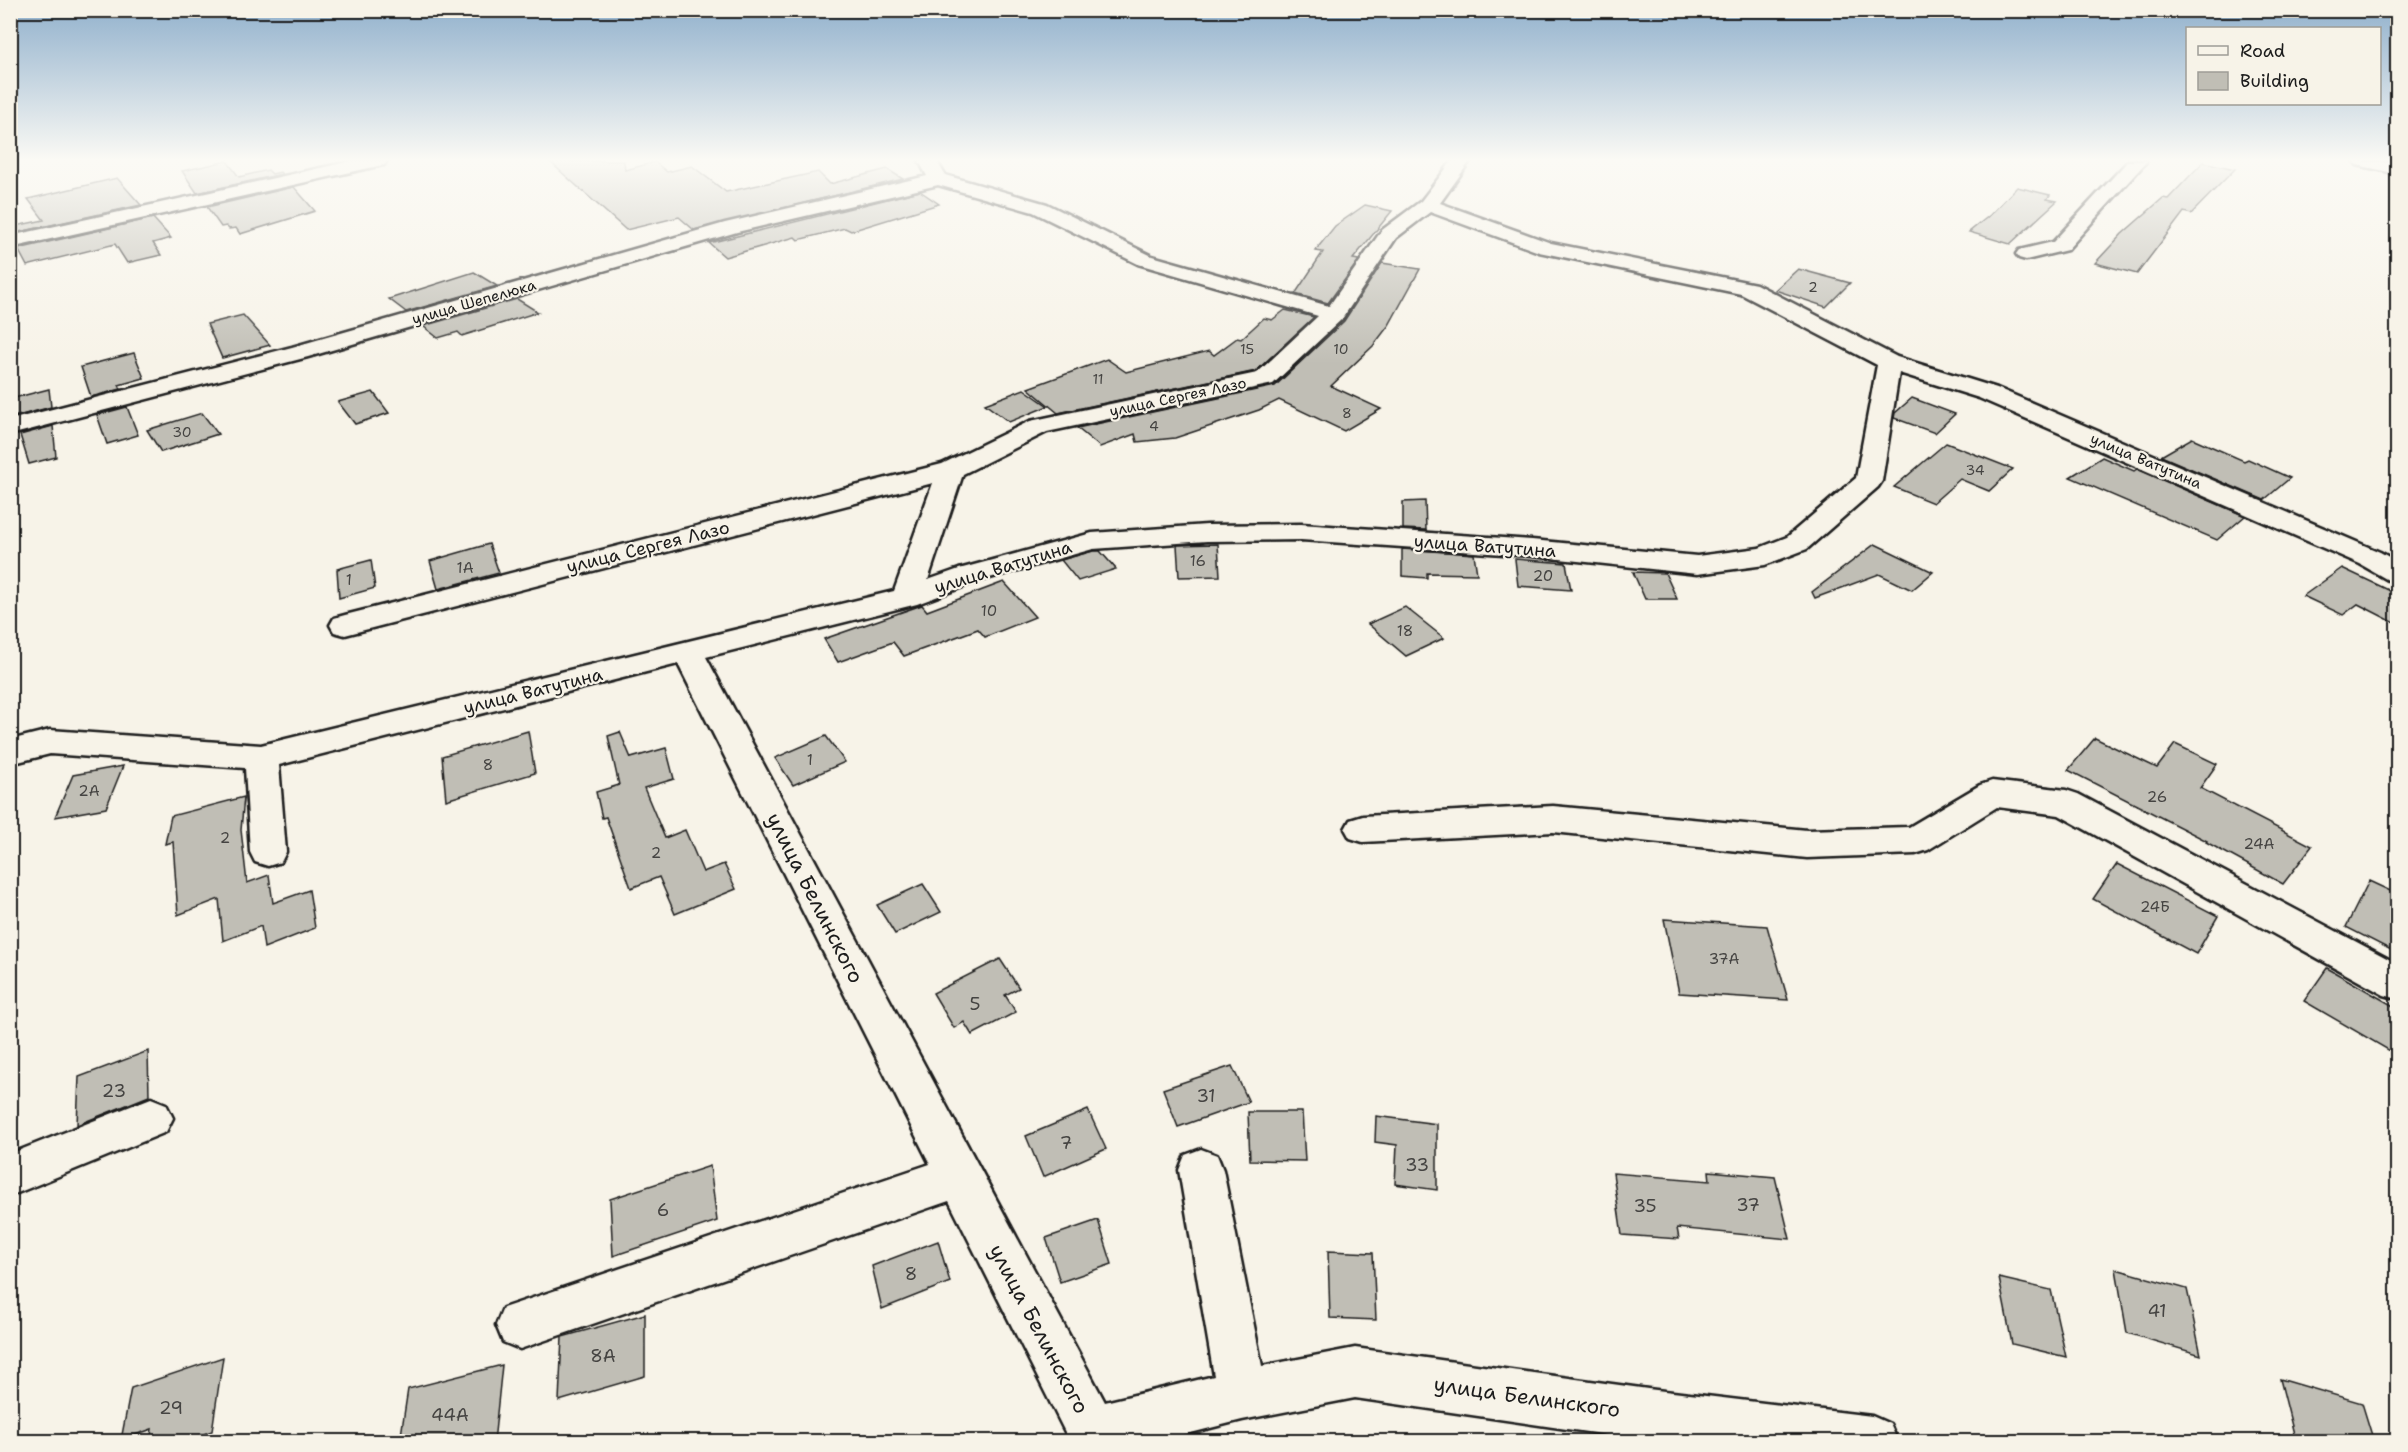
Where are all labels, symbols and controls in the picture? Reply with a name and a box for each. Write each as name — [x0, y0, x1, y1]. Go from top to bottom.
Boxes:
legend — [2186, 27, 2381, 105]
text: Road — [2240, 39, 2285, 63]
text: Building — [2240, 69, 2309, 93]
street label: улица Шепелюка — [410, 275, 539, 329]
house number: 2 — [1808, 278, 1818, 296]
house number: 15 — [1240, 340, 1254, 358]
house number: 10 — [1333, 340, 1349, 358]
house number: 11 — [1092, 370, 1104, 388]
street label: улица Сергея Лазо — [1108, 373, 1248, 421]
house number: 8 — [1342, 404, 1352, 422]
house number: 4 — [1149, 417, 1159, 435]
house number: 30 — [172, 423, 192, 441]
street label: улица Ватутина — [2087, 429, 2205, 494]
house number: 34 — [1965, 461, 1985, 479]
street label: улица Сергея Лазо — [564, 515, 732, 579]
street label: улица Ватутина — [1413, 529, 1557, 563]
street label: улица Ватутина — [931, 535, 1075, 599]
house number: 16 — [1190, 551, 1206, 571]
house number: 1А — [456, 558, 474, 578]
house number: 20 — [1533, 566, 1553, 586]
house number: 1 — [346, 570, 352, 590]
house number: 10 — [981, 601, 997, 621]
house number: 18 — [1397, 621, 1413, 641]
street label: улица Ватутина — [461, 662, 605, 720]
house number: 1 — [807, 750, 813, 770]
house number: 8 — [483, 755, 493, 775]
house number: 2А — [78, 781, 100, 801]
house number: 26 — [2147, 787, 2167, 807]
street label: улица Белинского — [760, 808, 870, 988]
house number: 2 — [220, 828, 230, 848]
house number: 24А — [2244, 834, 2275, 854]
house number: 2 — [651, 843, 661, 863]
house number: 24Б — [2140, 897, 2170, 917]
house number: 37А — [1709, 949, 1739, 969]
house number: 5 — [969, 992, 981, 1016]
house number: 23 — [102, 1079, 126, 1103]
house number: 31 — [1196, 1084, 1216, 1108]
house number: 7 — [1060, 1131, 1072, 1155]
house number: 33 — [1405, 1153, 1429, 1177]
house number: 37 — [1736, 1193, 1760, 1217]
house number: 35 — [1633, 1194, 1657, 1218]
house number: 6 — [657, 1198, 669, 1222]
street label: улица Белинского — [983, 1239, 1095, 1419]
house number: 8 — [905, 1262, 917, 1286]
house number: 41 — [2147, 1299, 2167, 1323]
house number: 8А — [590, 1344, 616, 1368]
street label: улица Белинского — [1432, 1370, 1622, 1424]
house number: 29 — [159, 1396, 183, 1420]
house number: 44А — [431, 1403, 469, 1427]

